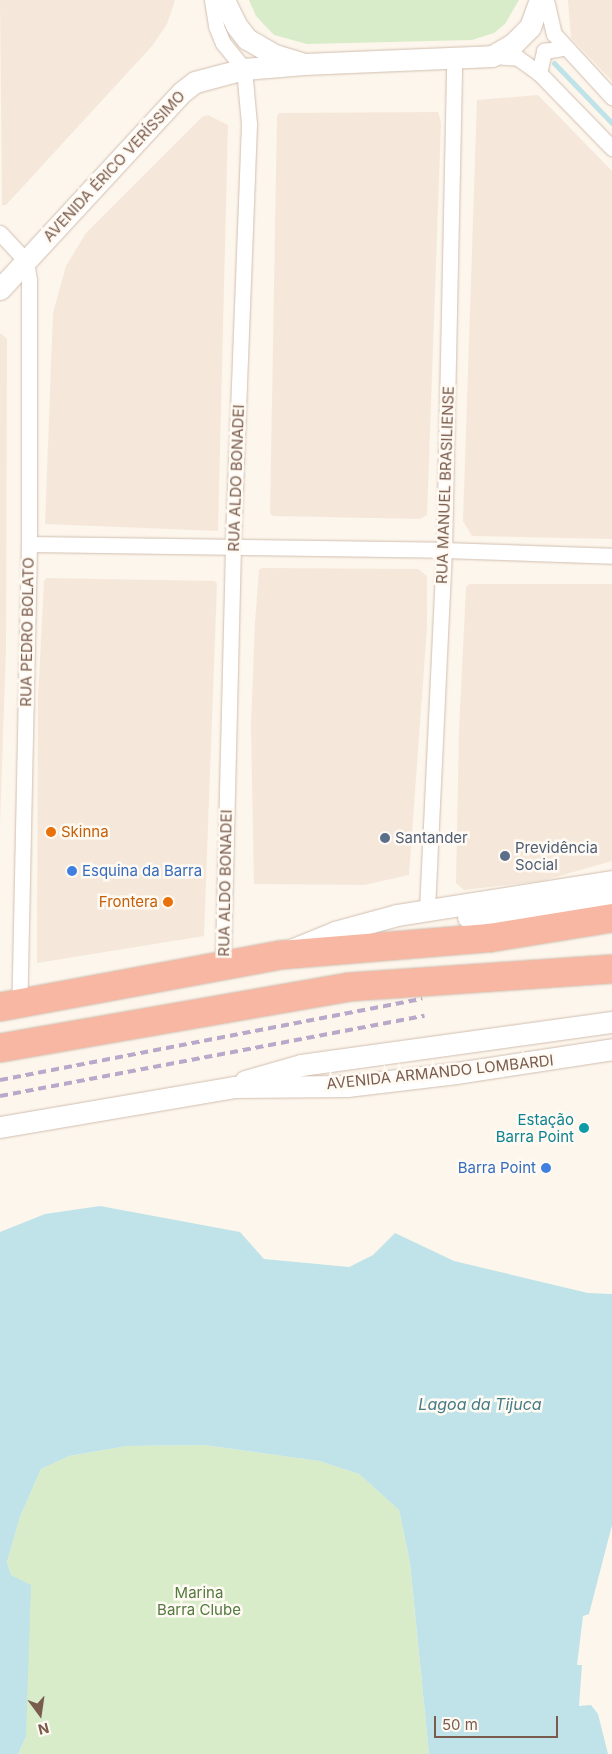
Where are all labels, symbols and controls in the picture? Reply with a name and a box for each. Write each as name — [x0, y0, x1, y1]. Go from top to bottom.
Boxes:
street label: AVENIDA ÉRICO VERÍSSIMO — [39, 87, 189, 245]
street label: RUA MANUEL BRASILIENSE — [433, 386, 457, 584]
street label: RUA ALDO BONADEI — [224, 404, 248, 552]
street label: RUA PEDRO BOLATO — [17, 557, 37, 707]
street label: RUA ALDO BONADEI — [215, 809, 235, 957]
place label: Skinna — [61, 823, 109, 841]
marker: Skinna — [45, 826, 57, 838]
place label: Santander — [395, 829, 468, 847]
marker: Santander — [379, 832, 391, 844]
place label: Previdência Social — [515, 838, 598, 873]
marker: Previdência Social — [499, 850, 511, 862]
place label: Esquina da Barra — [82, 862, 202, 880]
marker: Esquina da Barra — [66, 865, 78, 877]
place label: Frontera — [99, 893, 158, 911]
marker: Frontera — [162, 896, 174, 908]
street label: AVENIDA ARMANDO LOMBARDI — [326, 1051, 554, 1093]
place label: Estação Barra Point — [496, 1110, 574, 1145]
marker: Estação Barra Point — [578, 1122, 590, 1134]
place label: Barra Point — [458, 1159, 536, 1177]
marker: Barra Point — [540, 1162, 552, 1174]
water label: Lagoa da Tijuca — [418, 1394, 542, 1414]
park label: Marina Barra Clube — [157, 1583, 241, 1618]
north arrow — [15, 1689, 65, 1739]
scale bar — [437, 1706, 561, 1738]
text: 50 m — [442, 1715, 478, 1734]
text: N — [37, 1719, 51, 1739]

